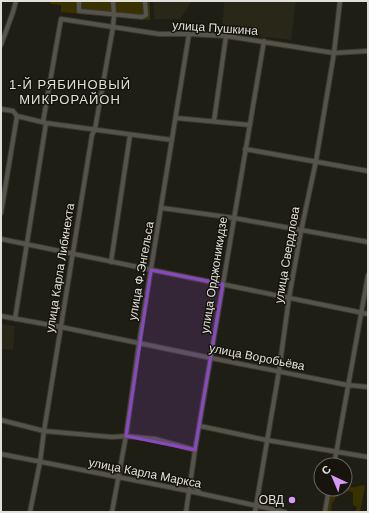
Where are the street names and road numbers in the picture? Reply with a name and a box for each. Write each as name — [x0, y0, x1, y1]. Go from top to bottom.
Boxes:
street label: улица Пушкина — [172, 18, 259, 38]
street label: улица Карла Либкнехта — [43, 202, 77, 334]
street label: улица Свердлова — [272, 205, 302, 304]
street label: улица Орджоникидзе — [198, 215, 230, 334]
street label: улица Ф.Энгельса — [125, 220, 157, 322]
street label: улица Воробьёва — [208, 341, 306, 373]
street label: улица Карла Маркса — [87, 455, 203, 491]

